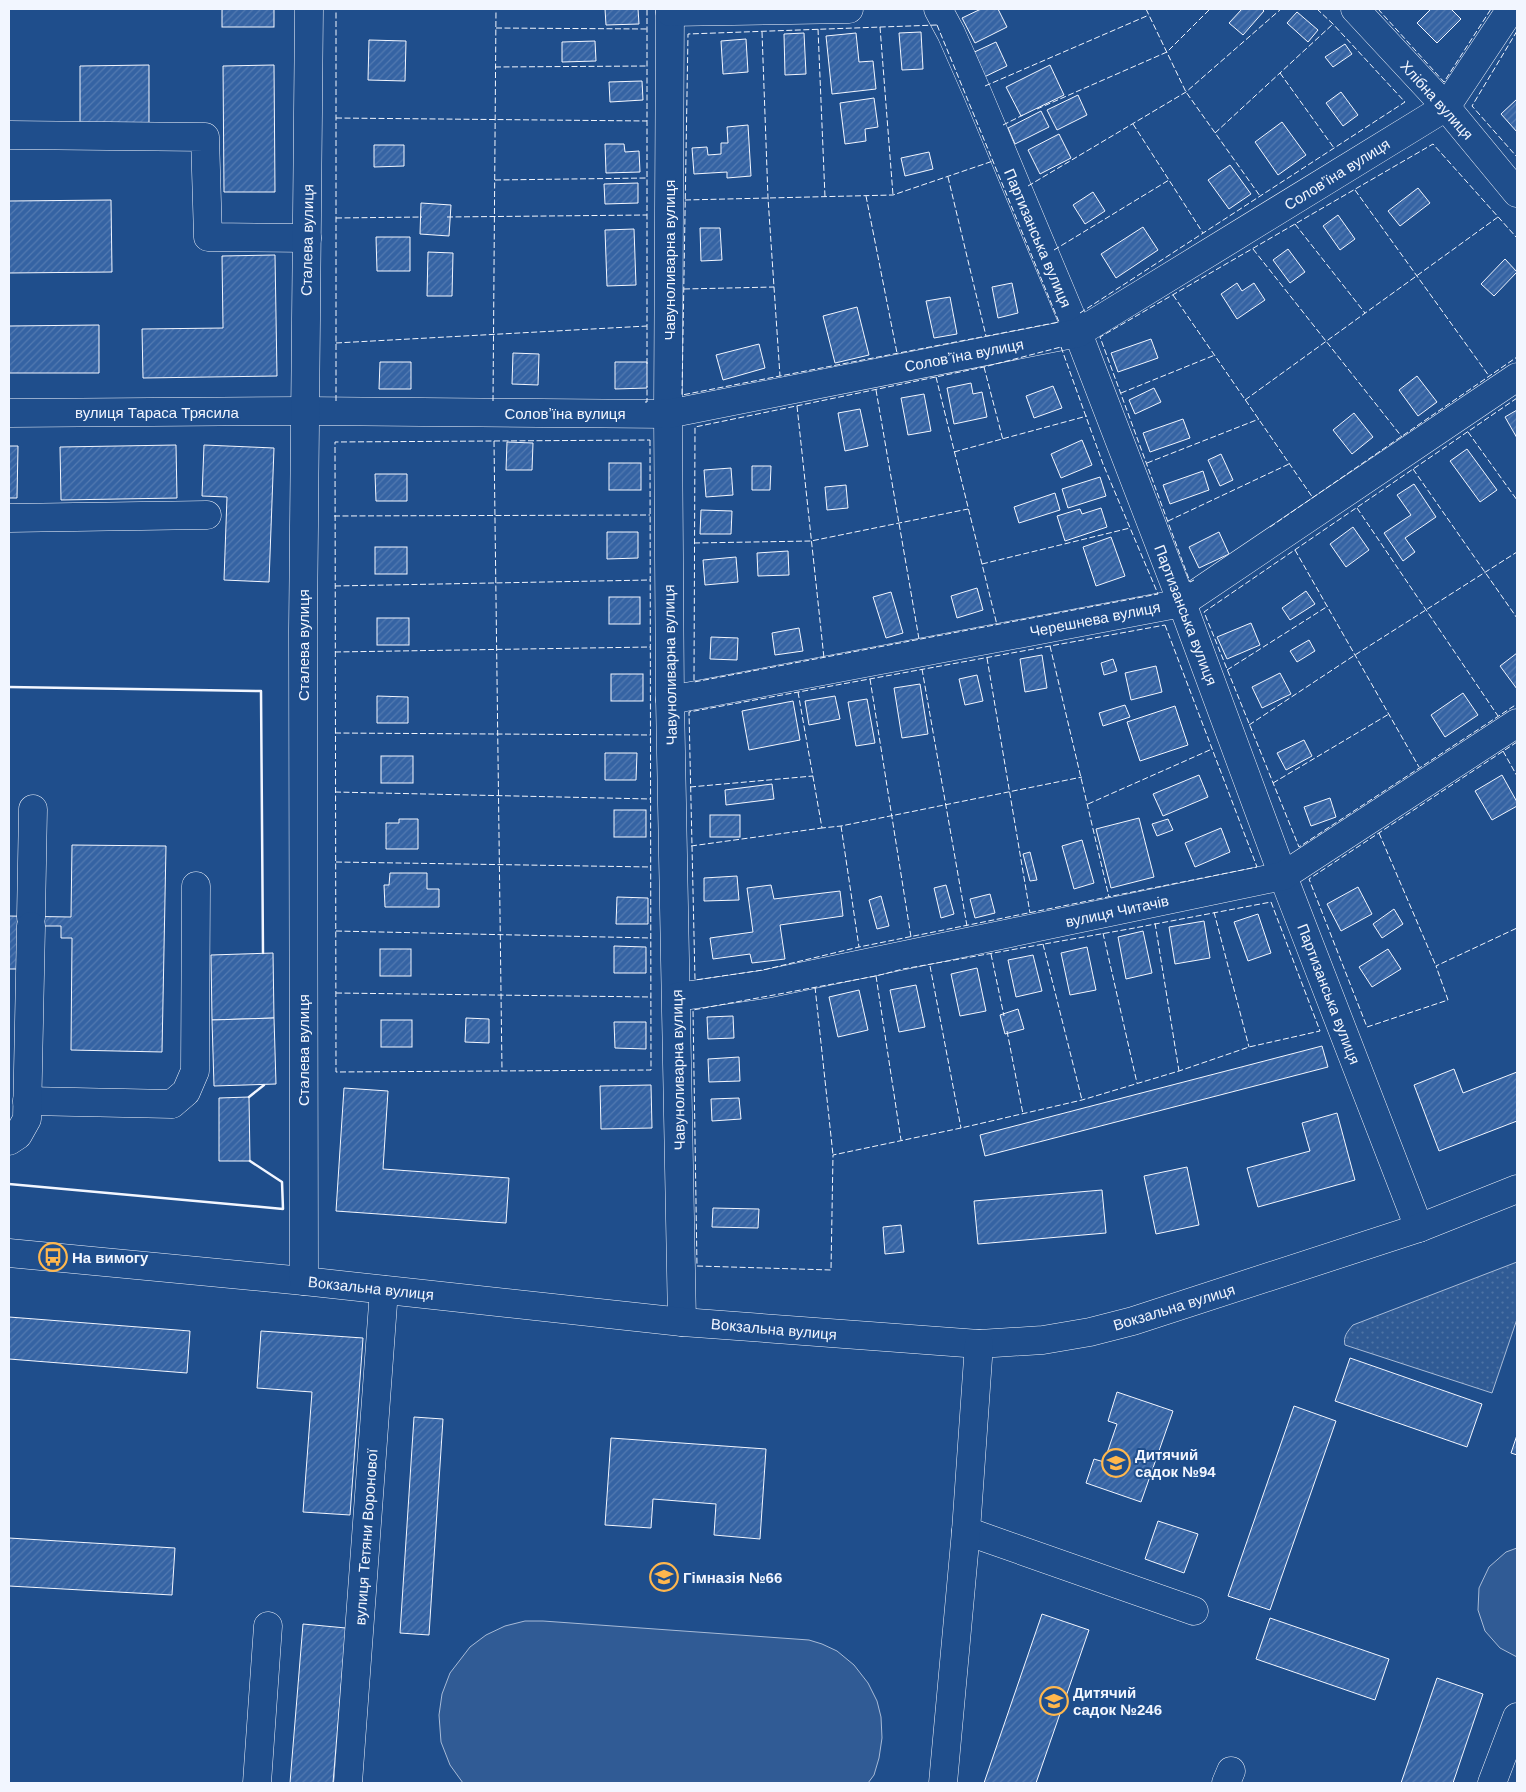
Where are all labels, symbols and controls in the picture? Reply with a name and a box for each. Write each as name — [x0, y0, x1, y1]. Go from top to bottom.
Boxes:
street label: Хлібна вулиця — [1397, 57, 1477, 143]
street label: Соловʼїна вулиця — [1281, 135, 1393, 213]
street label: Партизанська вулиця — [1001, 166, 1075, 310]
street label: Чавуноливарна вулиця — [661, 180, 678, 340]
street label: Сталева вулиця — [298, 184, 316, 296]
street label: Соловʼїна вулиця — [903, 335, 1025, 375]
street label: вулиця Тараса Трясила — [75, 404, 240, 421]
street label: Соловʼїна вулиця — [504, 405, 626, 422]
street label: Партизанська вулиця — [1151, 542, 1221, 688]
street label: Чавуноливарна вулиця — [660, 584, 680, 746]
street label: Сталева вулиця — [295, 589, 312, 701]
street label: Черешнева вулиця — [1028, 598, 1162, 640]
street label: вулиця Читачів — [1064, 892, 1170, 930]
street label: Партизанська вулиця — [1294, 921, 1364, 1067]
street label: Чавуноливарна вулиця — [668, 989, 688, 1151]
street label: Сталева вулиця — [295, 994, 312, 1106]
bus stop icon: На вимогу — [38, 1242, 68, 1272]
place label: На вимогу — [72, 1249, 149, 1266]
street label: Вокзальна вулиця — [307, 1273, 435, 1303]
street label: Вокзальна вулиця — [1111, 1280, 1237, 1334]
street label: Вокзальна вулиця — [710, 1315, 838, 1343]
place label: Дитячий садок №94 — [1135, 1446, 1216, 1480]
street label: вулиця Тетяни Воронової — [351, 1447, 381, 1626]
school or university icon: Дитячий садок №94 — [1101, 1448, 1131, 1478]
school or university icon: Гімназія №66 — [649, 1562, 679, 1592]
place label: Гімназія №66 — [683, 1569, 782, 1586]
place label: Дитячий садок №246 — [1073, 1684, 1162, 1718]
school or university icon: Дитячий садок №246 — [1039, 1686, 1069, 1716]

